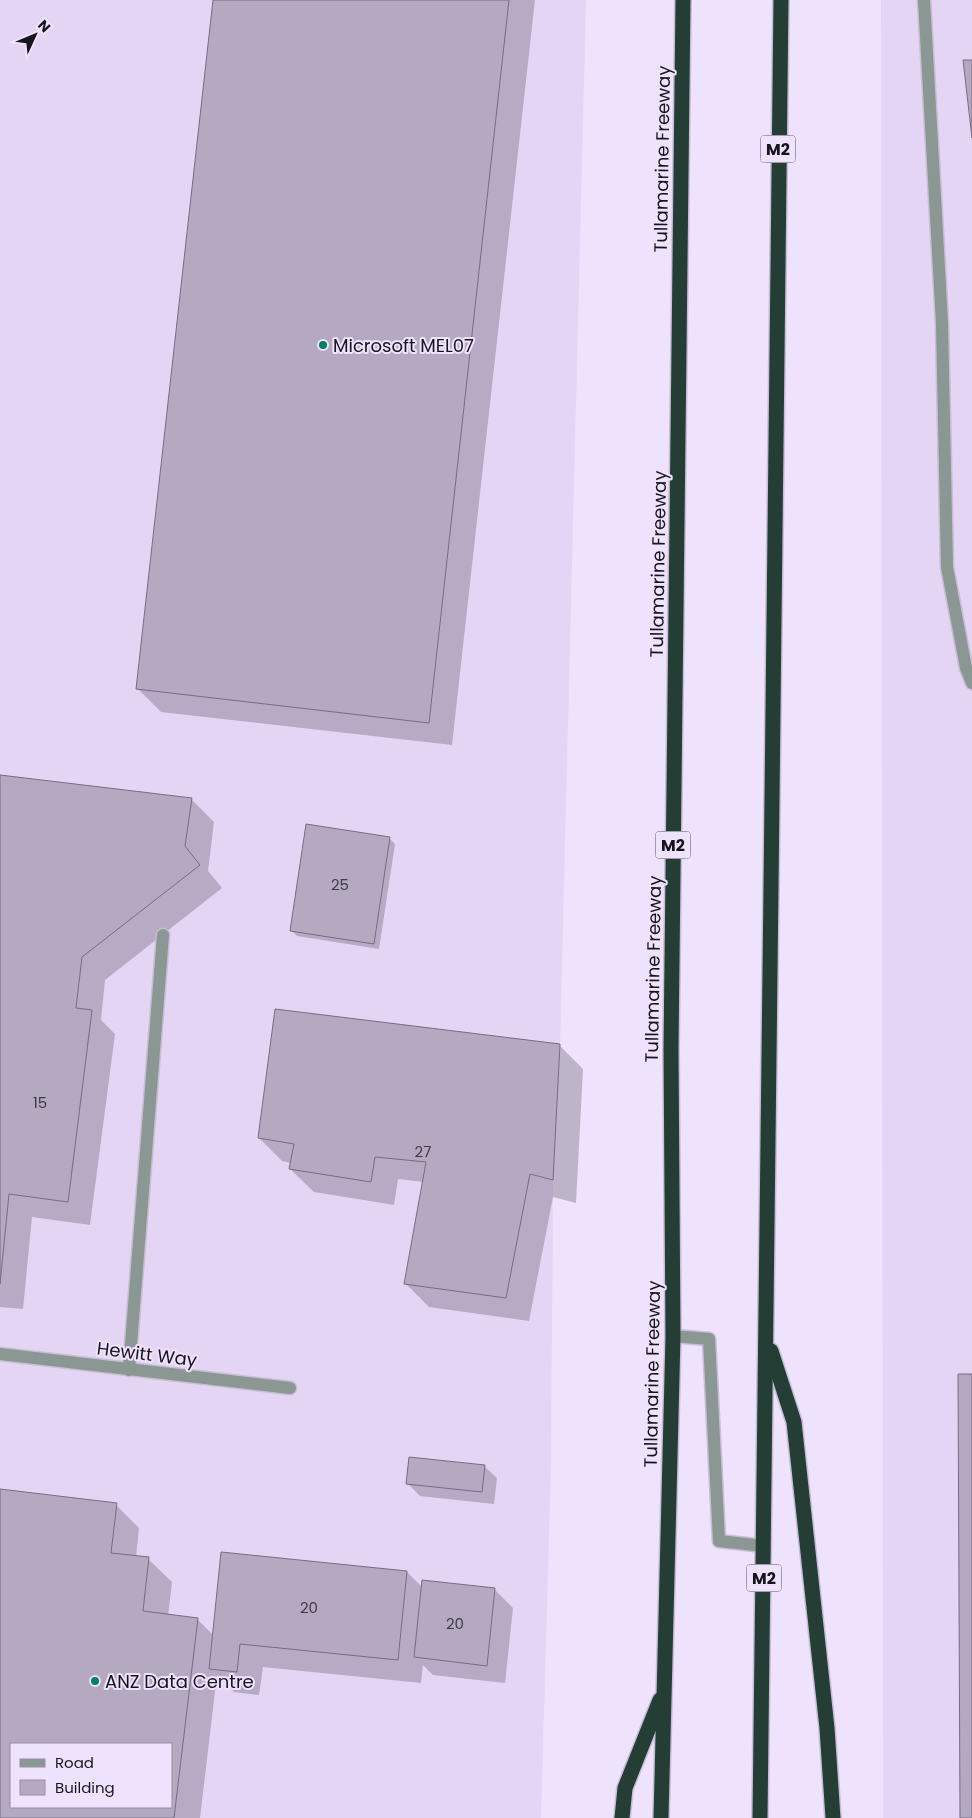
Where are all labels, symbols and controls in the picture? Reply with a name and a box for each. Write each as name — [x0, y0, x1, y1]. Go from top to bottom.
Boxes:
north arrow — [10, 10, 60, 60]
text: N — [34, 15, 55, 37]
street label: Tullamarine Freeway — [648, 65, 676, 253]
road number: M2 — [760, 136, 796, 162]
place label: Microsoft MEL07 — [333, 333, 474, 358]
marker: Microsoft MEL07 — [317, 339, 329, 351]
street label: Tullamarine Freeway — [644, 470, 672, 658]
road number: M2 — [656, 832, 690, 858]
house number: 25 — [331, 874, 349, 895]
street label: Tullamarine Freeway — [639, 875, 667, 1063]
house number: 15 — [33, 1092, 47, 1113]
house number: 27 — [415, 1141, 431, 1162]
street label: Tullamarine Freeway — [638, 1280, 666, 1468]
street label: Hewitt Way — [96, 1335, 198, 1373]
road number: M2 — [746, 1565, 782, 1592]
house number: 20 — [300, 1597, 318, 1618]
house number: 20 — [446, 1613, 464, 1634]
place label: ANZ Data Centre — [105, 1669, 254, 1694]
marker: ANZ Data Centre — [89, 1675, 101, 1687]
legend — [10, 1743, 172, 1808]
text: Road — [55, 1752, 94, 1773]
text: Building — [55, 1777, 115, 1798]

